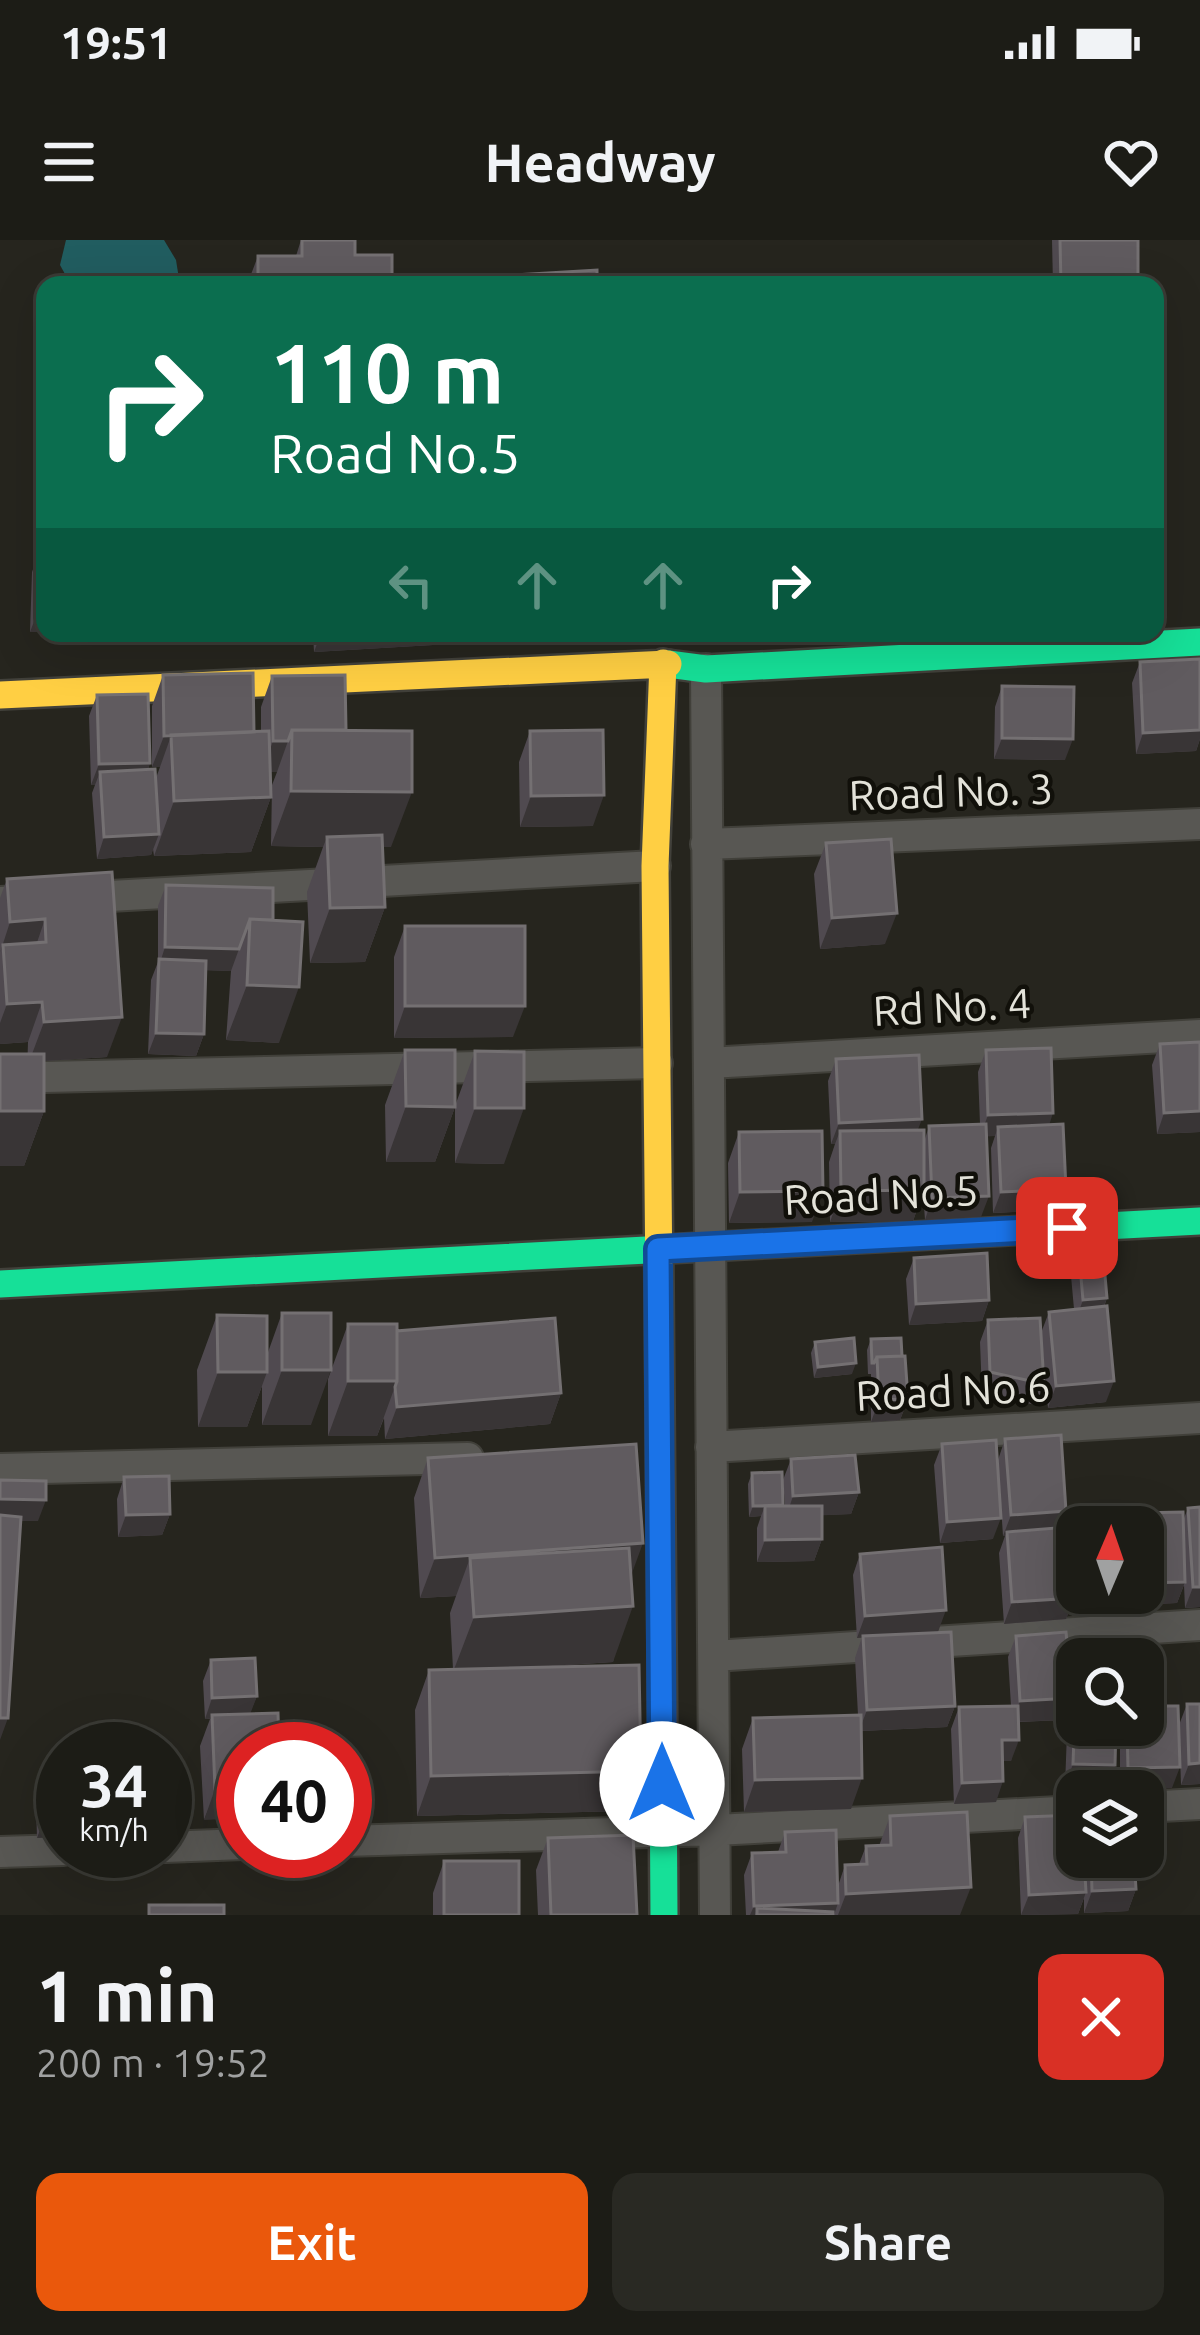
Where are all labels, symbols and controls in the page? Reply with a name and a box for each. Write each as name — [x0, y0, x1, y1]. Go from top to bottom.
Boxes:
text: 19:51 — [60, 17, 173, 68]
icon: menu — [36, 129, 102, 195]
icon: heart — [1098, 129, 1164, 195]
text: Headway — [484, 132, 716, 192]
icon: right — [72, 324, 228, 480]
text: 110 m — [270, 325, 504, 419]
text: Road No.5 — [270, 423, 521, 483]
icon: left — [378, 552, 444, 618]
icon: ahead — [504, 552, 570, 618]
icon: ahead — [630, 552, 696, 618]
icon: right — [756, 552, 822, 618]
street label: Road No. 3 — [848, 764, 1054, 819]
street label: Rd No. 4 — [872, 979, 1032, 1034]
street label: Road No.5 — [782, 1166, 980, 1223]
pin — [1016, 1177, 1118, 1279]
icon: arrive — [1034, 1195, 1100, 1261]
street label: Road No.6 — [854, 1362, 1052, 1419]
north arrow — [1056, 1506, 1164, 1614]
map controls — [1056, 1506, 1164, 1878]
button: search — [1056, 1638, 1164, 1746]
position arrow — [599, 1721, 725, 1847]
speed limit sign: 40 — [216, 1722, 372, 1878]
text: 34 — [80, 1751, 148, 1818]
button: layers — [1056, 1770, 1164, 1878]
text: km/h — [79, 1813, 149, 1847]
button: close — [1038, 1954, 1164, 2080]
text: 1 min — [36, 1955, 218, 2036]
text: 200 m · 19:52 — [36, 2041, 270, 2084]
button: Exit — [36, 2173, 588, 2311]
button: Share — [612, 2173, 1164, 2311]

